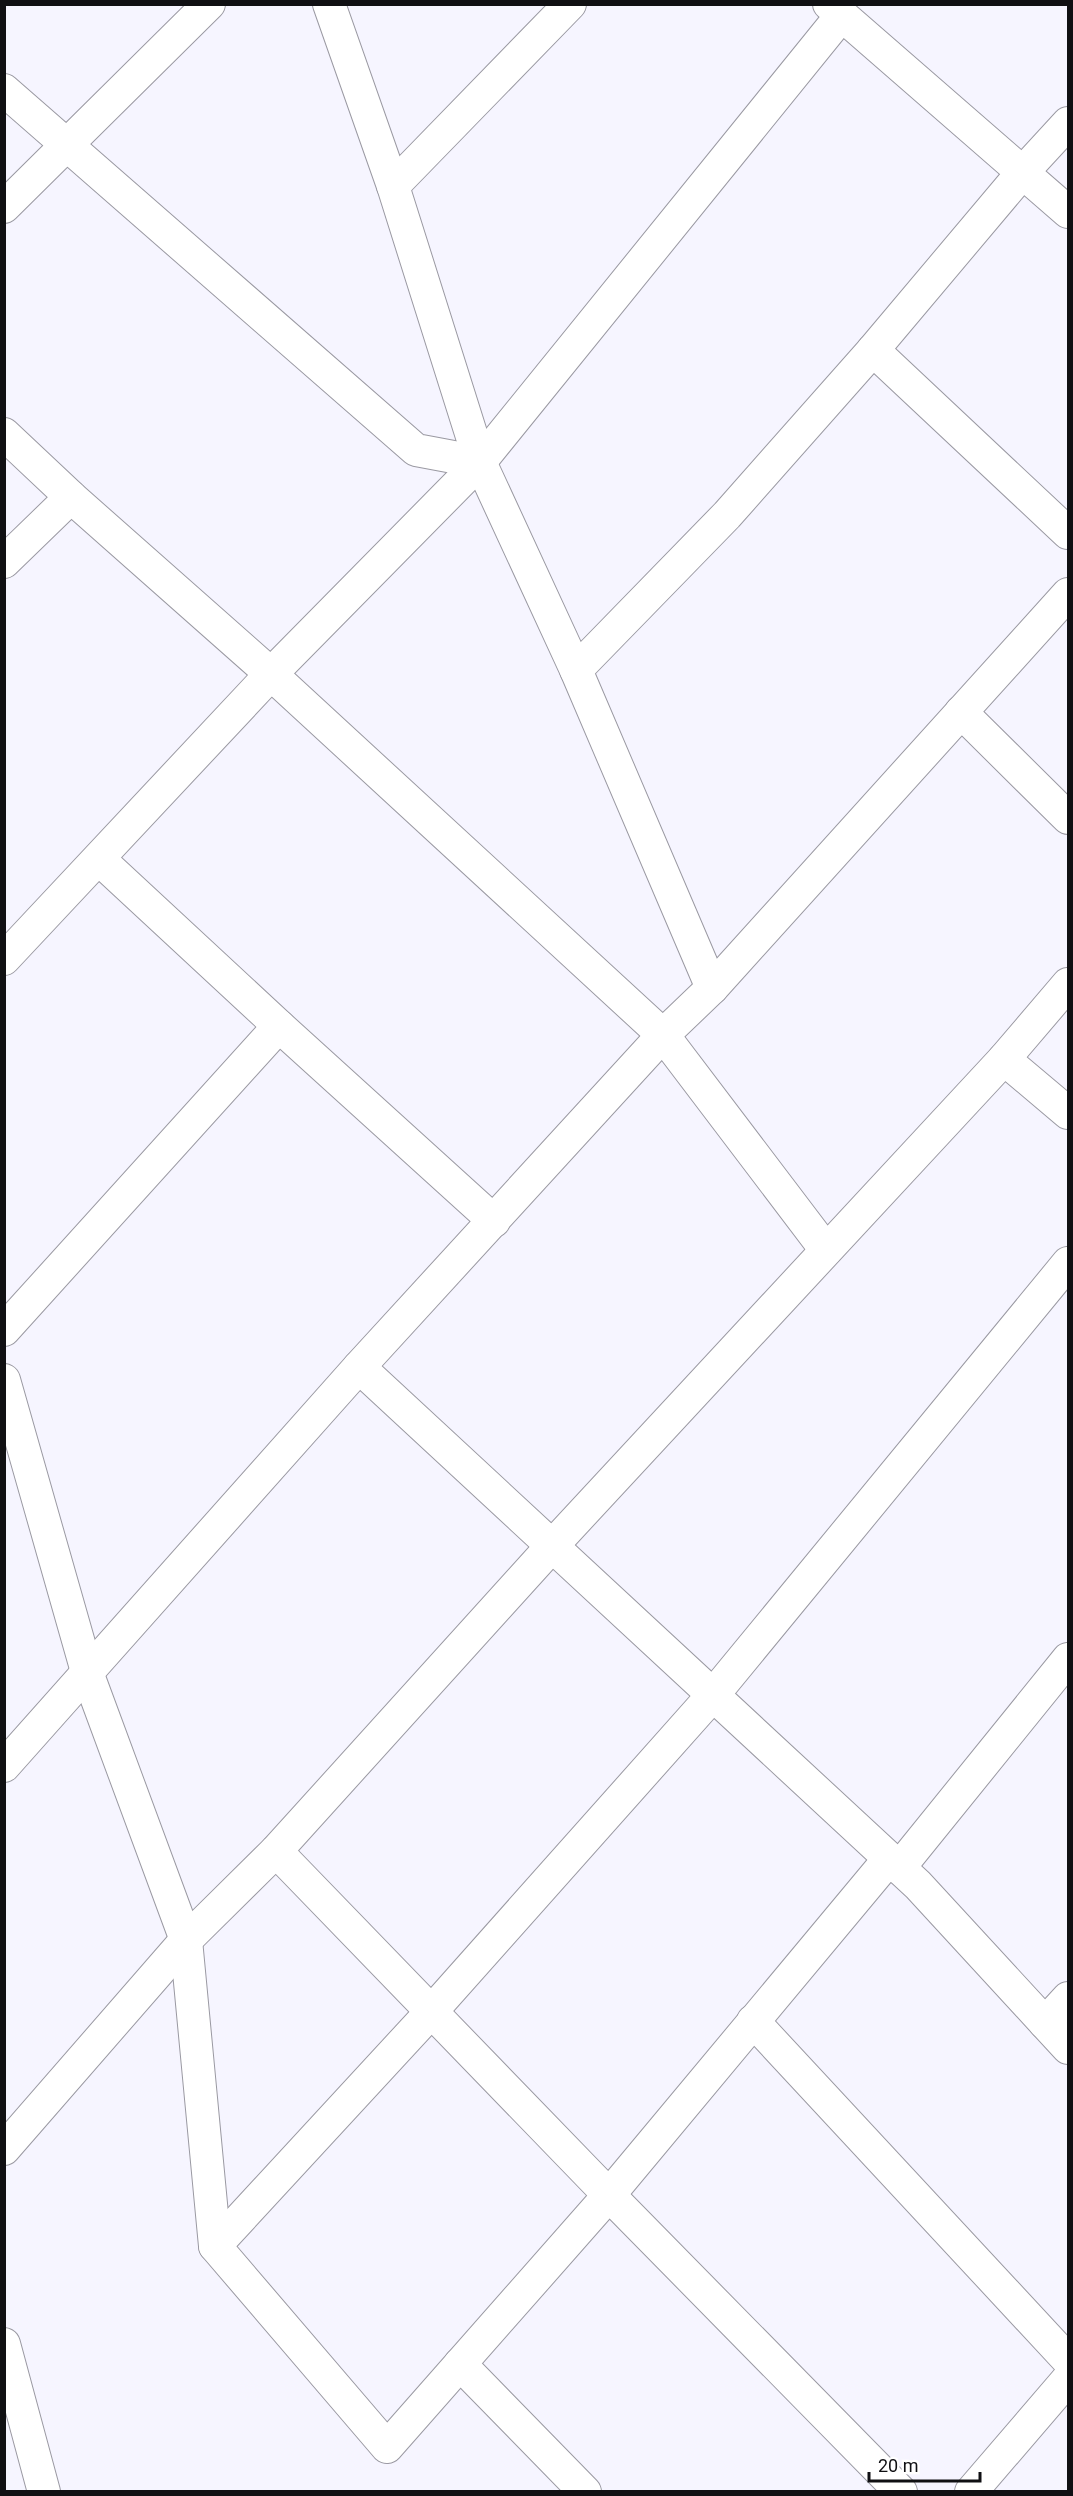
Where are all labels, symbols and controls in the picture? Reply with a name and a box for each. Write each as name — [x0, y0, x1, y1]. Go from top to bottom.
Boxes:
scale bar — [869, 2445, 980, 2483]
text: 20 m — [878, 2455, 918, 2476]

